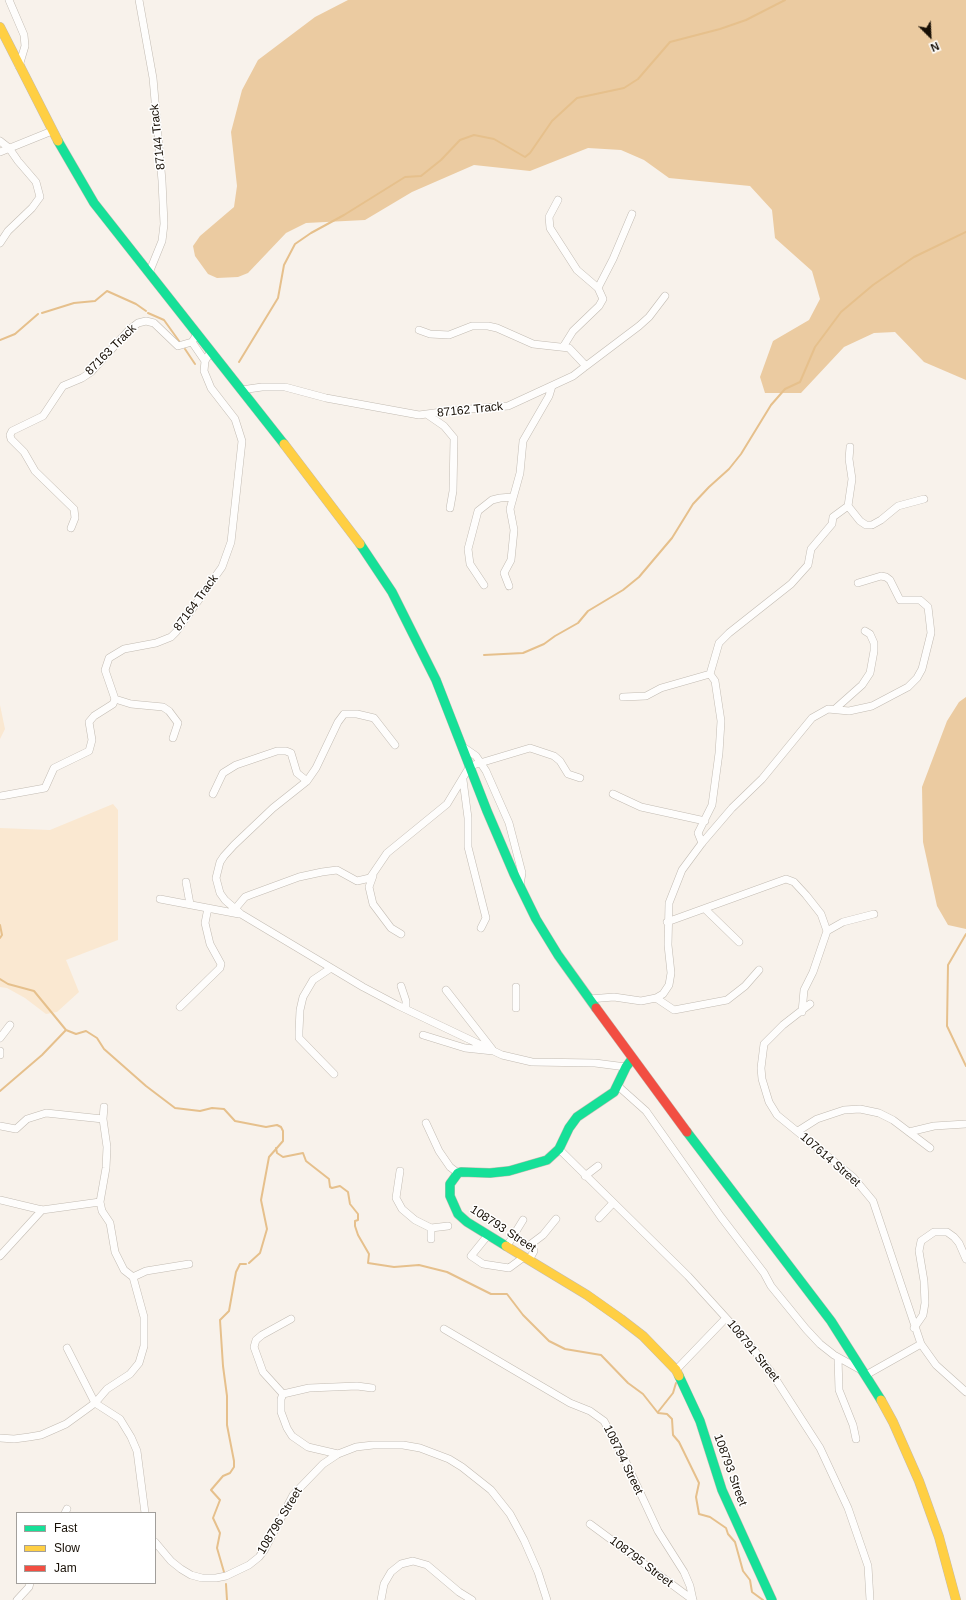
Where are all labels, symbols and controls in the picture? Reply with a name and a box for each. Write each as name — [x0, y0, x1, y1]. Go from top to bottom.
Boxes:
north arrow — [910, 16, 950, 56]
text: N — [929, 40, 941, 54]
street label: 87144 Track — [147, 103, 169, 171]
street label: 87163 Track — [82, 321, 140, 379]
street label: 87162 Track — [436, 399, 504, 421]
street label: 87164 Track — [171, 572, 221, 634]
street label: 107614 Street — [797, 1130, 863, 1190]
street label: 108793 Street — [467, 1202, 539, 1256]
street label: 108791 Street — [724, 1317, 782, 1385]
street label: 108794 Street — [600, 1423, 646, 1497]
street label: 108793 Street — [710, 1432, 750, 1508]
street label: 108796 Street — [254, 1485, 306, 1557]
legend — [16, 1512, 156, 1584]
text: Fast — [54, 1521, 77, 1535]
street label: 108795 Street — [607, 1534, 675, 1590]
text: Slow — [54, 1541, 80, 1555]
text: Jam — [54, 1561, 77, 1575]

